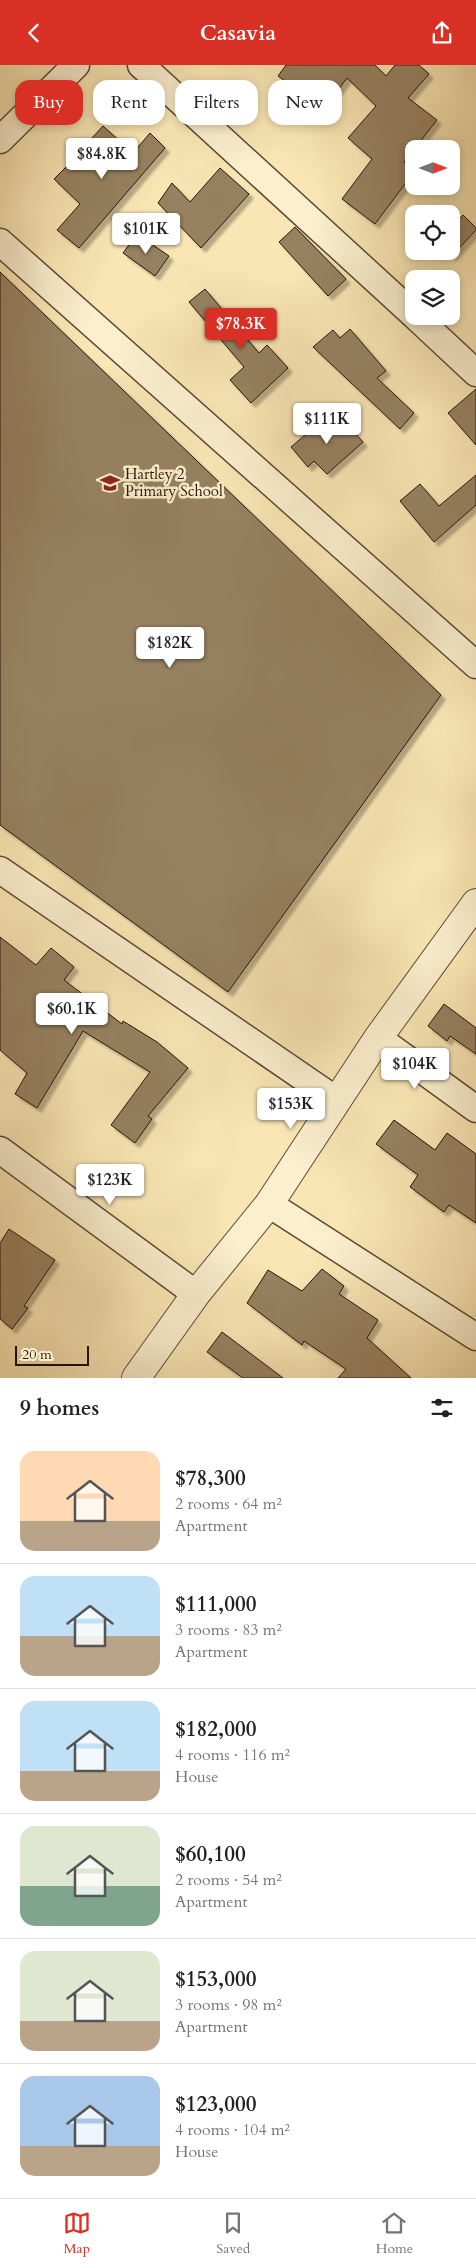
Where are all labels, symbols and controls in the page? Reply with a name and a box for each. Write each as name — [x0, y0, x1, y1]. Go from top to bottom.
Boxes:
text: Casavia — [200, 18, 276, 48]
icon: back — [20, 19, 48, 47]
icon: share — [428, 19, 456, 47]
chip: Buy — [15, 80, 83, 125]
chip: Rent — [93, 80, 165, 125]
chip: Filters — [175, 80, 258, 125]
chip: New — [268, 80, 342, 125]
pin: $84.8K — [61, 137, 143, 180]
north arrow — [405, 140, 460, 195]
map controls — [405, 140, 460, 325]
text: $84.8K — [77, 143, 127, 165]
button: locate — [405, 205, 460, 260]
pin: $101K — [111, 213, 181, 255]
text: $101K — [123, 218, 169, 240]
button: layers — [405, 270, 460, 325]
pin: $78.3K — [200, 307, 282, 350]
text: $78.3K — [216, 313, 266, 335]
pin: $111K — [292, 403, 362, 445]
text: $111K — [304, 408, 350, 430]
place label: Hartley 2 Primary School — [125, 464, 223, 501]
school or university icon: Hartley 2 Primary School — [99, 472, 121, 494]
pin: $182K — [135, 627, 205, 669]
text: $182K — [147, 632, 193, 654]
pin: $60.1K — [31, 993, 113, 1035]
text: $60.1K — [47, 998, 97, 1020]
pin: $104K — [380, 1047, 450, 1090]
text: $104K — [392, 1053, 438, 1075]
pin: $153K — [256, 1087, 326, 1130]
text: $153K — [268, 1093, 314, 1115]
pin: $123K — [75, 1163, 145, 1206]
text: $123K — [87, 1169, 133, 1191]
scale bar — [15, 1343, 89, 1366]
text: 20 m — [22, 1345, 52, 1364]
text: 9 homes — [20, 1394, 99, 1423]
icon: filters — [428, 1394, 456, 1422]
text: $78,300 — [175, 1464, 246, 1493]
icon: home — [60, 1471, 120, 1531]
text: 2 rooms · 64 m² — [175, 1493, 282, 1515]
text: Apartment — [175, 1515, 248, 1537]
text: $111,000 — [175, 1590, 256, 1619]
icon: home — [60, 1596, 120, 1656]
text: 3 rooms · 83 m² — [175, 1619, 282, 1641]
text: Apartment — [175, 1641, 248, 1663]
text: $182,000 — [175, 1715, 256, 1744]
icon: home — [60, 1721, 120, 1781]
text: 4 rooms · 116 m² — [175, 1744, 290, 1766]
text: House — [175, 1766, 218, 1788]
text: $60,100 — [175, 1840, 246, 1869]
icon: home — [60, 1846, 120, 1906]
text: 2 rooms · 54 m² — [175, 1869, 282, 1891]
text: Apartment — [175, 1891, 248, 1913]
text: $153,000 — [175, 1965, 256, 1994]
icon: home — [60, 1971, 120, 2031]
text: 3 rooms · 98 m² — [175, 1994, 282, 2016]
text: Apartment — [175, 2016, 248, 2038]
text: $123,000 — [175, 2090, 256, 2119]
icon: home — [60, 2096, 120, 2156]
text: 4 rooms · 104 m² — [175, 2119, 290, 2141]
text: House — [175, 2141, 218, 2163]
tab: Map — [63, 2209, 91, 2258]
tab: Saved — [216, 2209, 250, 2258]
tab: Home — [376, 2209, 413, 2258]

